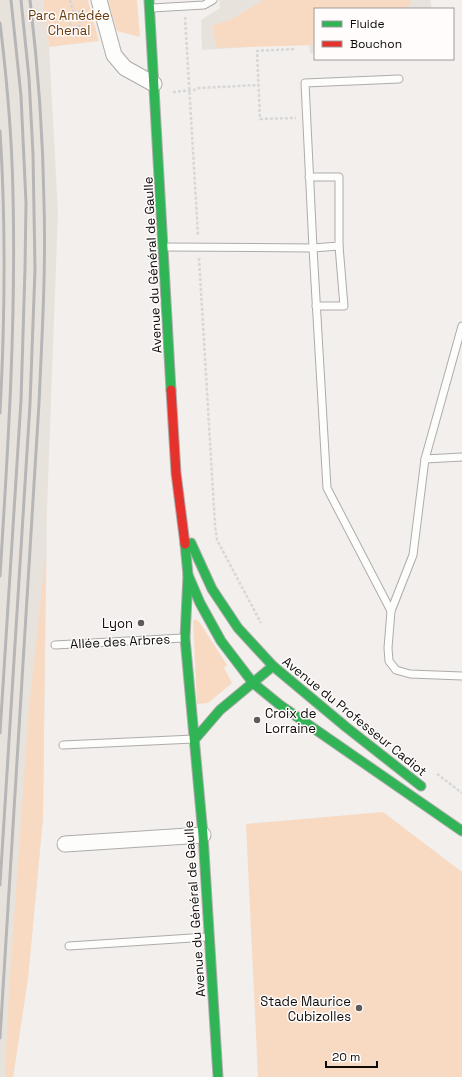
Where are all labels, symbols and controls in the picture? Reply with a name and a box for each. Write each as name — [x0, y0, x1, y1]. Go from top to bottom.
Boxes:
park label: Parc Amédée Chenal — [28, 7, 110, 39]
legend — [314, 8, 454, 60]
text: Fluide — [350, 16, 385, 32]
text: Bouchon — [350, 36, 402, 52]
street label: Avenue du Général de Gaulle — [139, 176, 166, 354]
place label: Lyon — [102, 615, 133, 632]
marker: Lyon — [136, 618, 146, 628]
street label: Allée des Arbres — [70, 630, 171, 653]
street label: Avenue du Professeur Cadiot — [279, 653, 430, 780]
place label: Croix de Lorraine — [265, 705, 316, 737]
marker: Croix de Lorraine — [252, 715, 262, 725]
street label: Avenue du Général de Gaulle — [180, 820, 209, 998]
place label: Stade Maurice Cubizolles — [260, 993, 351, 1025]
marker: Stade Maurice Cubizolles — [354, 1003, 364, 1013]
scale bar — [326, 1043, 377, 1069]
text: 20 m — [332, 1049, 360, 1065]

